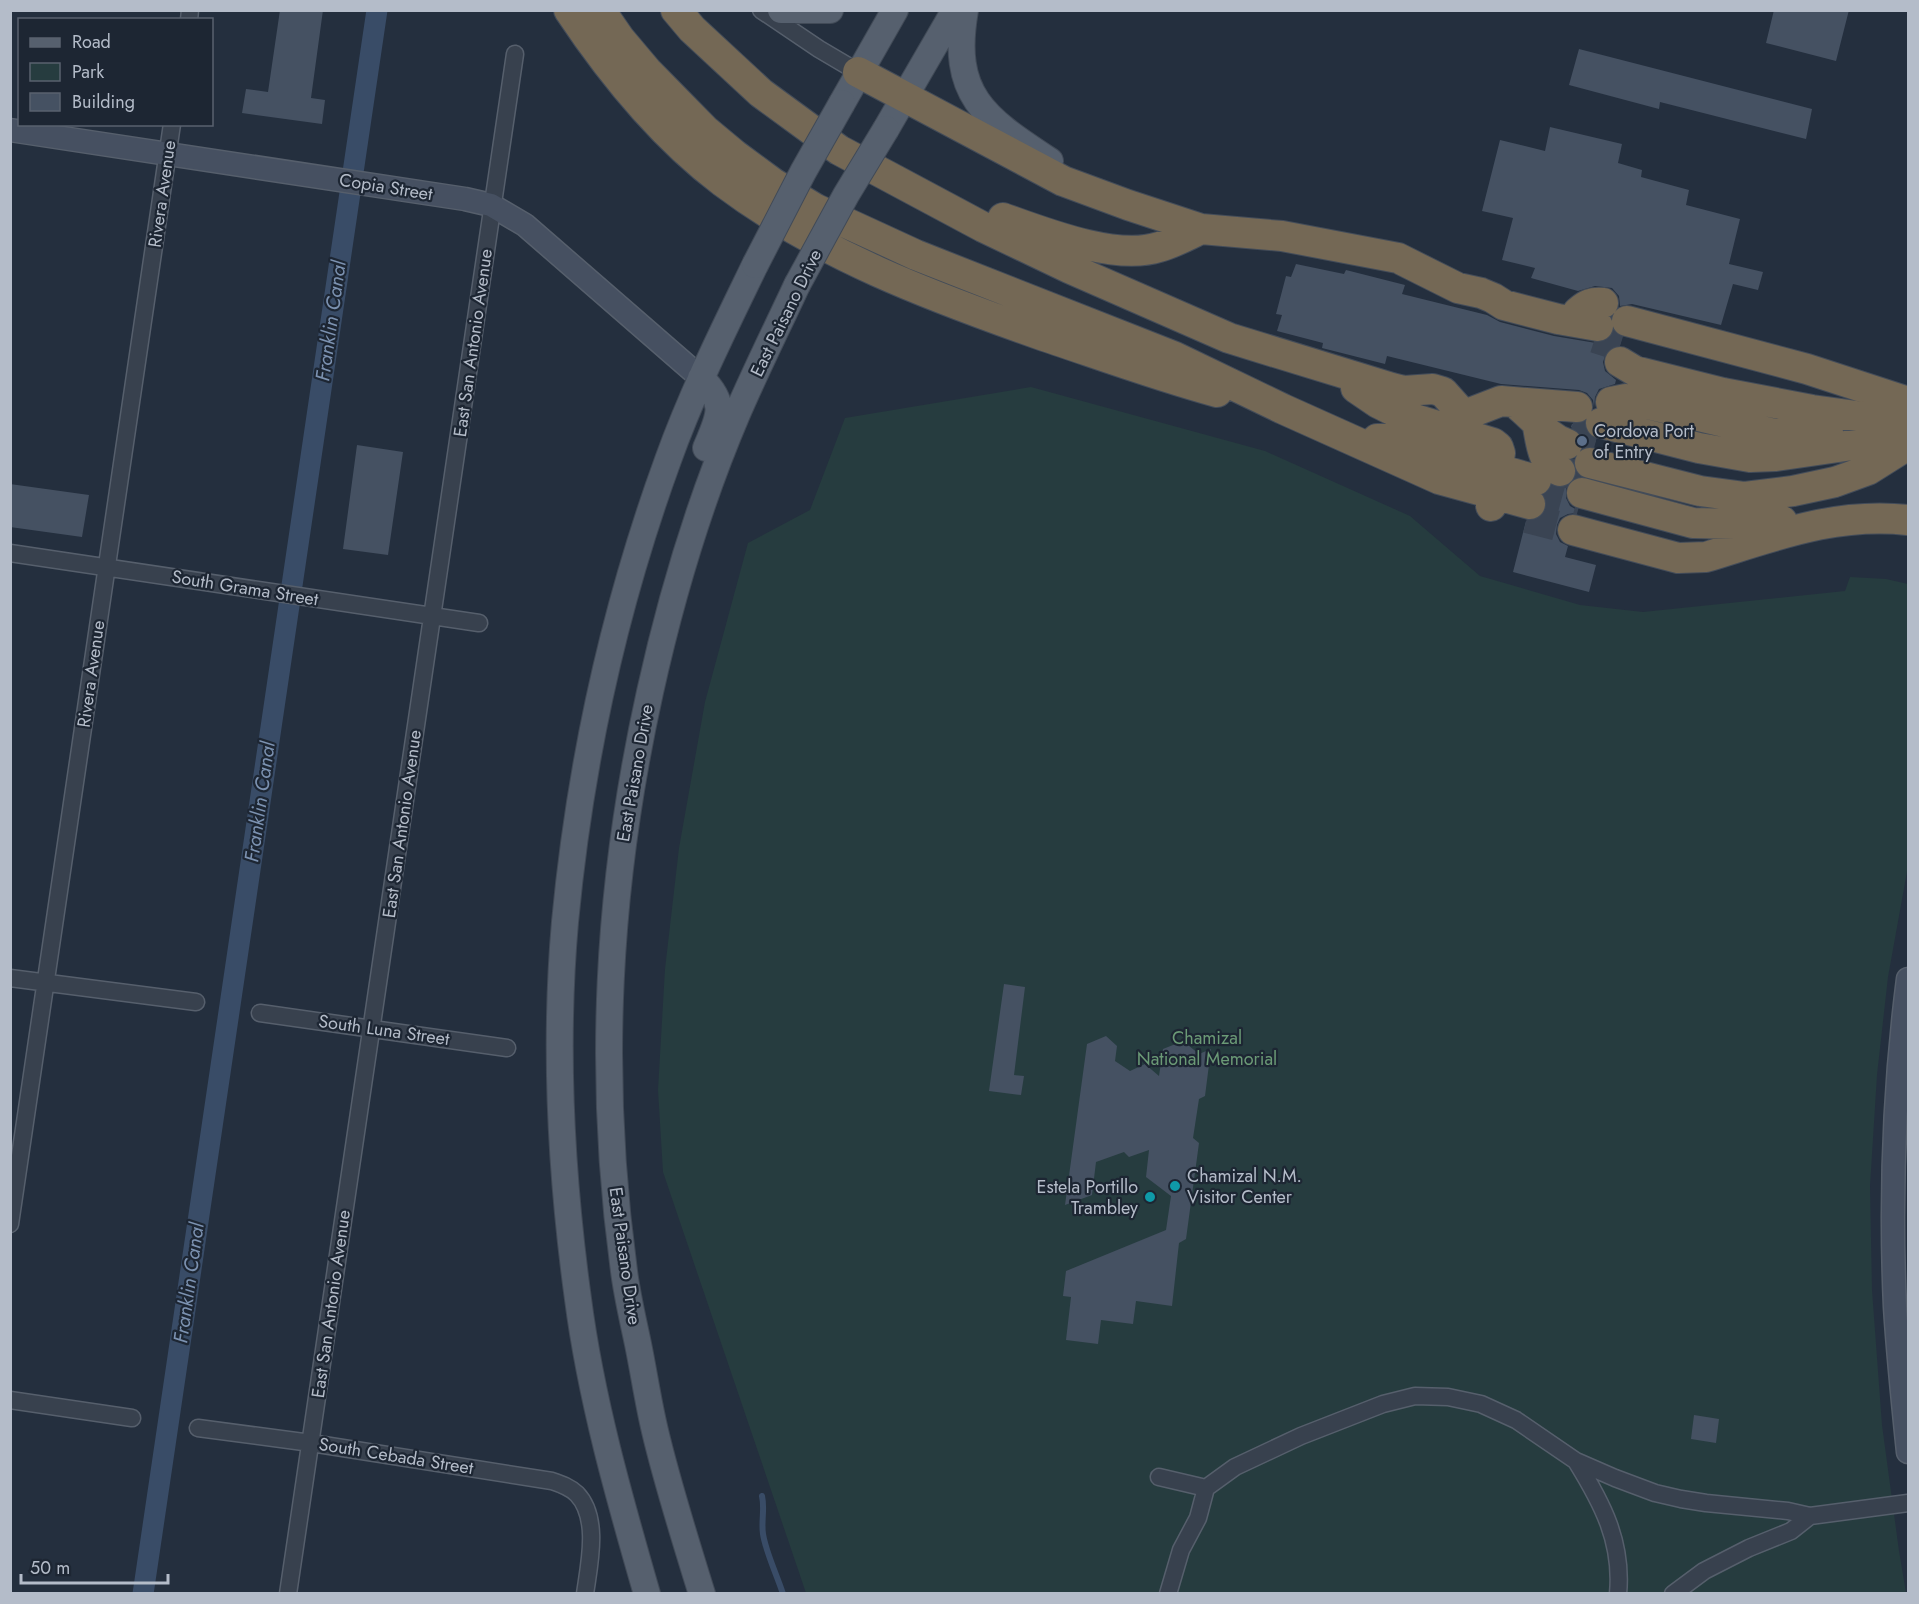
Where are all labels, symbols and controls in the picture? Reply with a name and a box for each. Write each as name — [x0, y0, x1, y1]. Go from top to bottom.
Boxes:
legend — [18, 18, 213, 126]
text: Road — [72, 29, 111, 55]
text: Park — [72, 59, 104, 85]
text: Building — [72, 89, 135, 115]
street label: Rivera Avenue — [142, 139, 182, 249]
street label: Copia Street — [337, 167, 435, 207]
street label: East Paisano Drive — [744, 245, 828, 381]
street label: East San Antonio Avenue — [447, 247, 499, 439]
water label: Franklin Canal — [308, 257, 354, 383]
place label: Cordova Port of Entry — [1594, 418, 1694, 465]
marker: Cordova Port of Entry — [1575, 434, 1589, 448]
street label: South Grama Street — [170, 564, 321, 613]
street label: Rivera Avenue — [71, 619, 111, 729]
street label: East Paisano Drive — [610, 702, 660, 844]
street label: East San Antonio Avenue — [376, 728, 428, 920]
water label: Franklin Canal — [237, 738, 283, 864]
street label: South Luna Street — [317, 1008, 452, 1052]
park label: Chamizal National Memorial — [1137, 1025, 1277, 1072]
place label: Chamizal N.M. Visitor Center — [1187, 1163, 1302, 1210]
place label: Estela Portillo Trambley — [1037, 1174, 1138, 1221]
marker: Chamizal N.M. Visitor Center — [1168, 1179, 1182, 1193]
street label: East Paisano Drive — [602, 1185, 648, 1327]
marker: Estela Portillo Trambley — [1143, 1190, 1157, 1204]
street label: East San Antonio Avenue — [305, 1208, 357, 1400]
water label: Franklin Canal — [166, 1219, 212, 1345]
street label: South Cebada Street — [317, 1431, 476, 1481]
scale bar — [21, 1547, 168, 1585]
text: 50 m — [30, 1555, 70, 1581]

